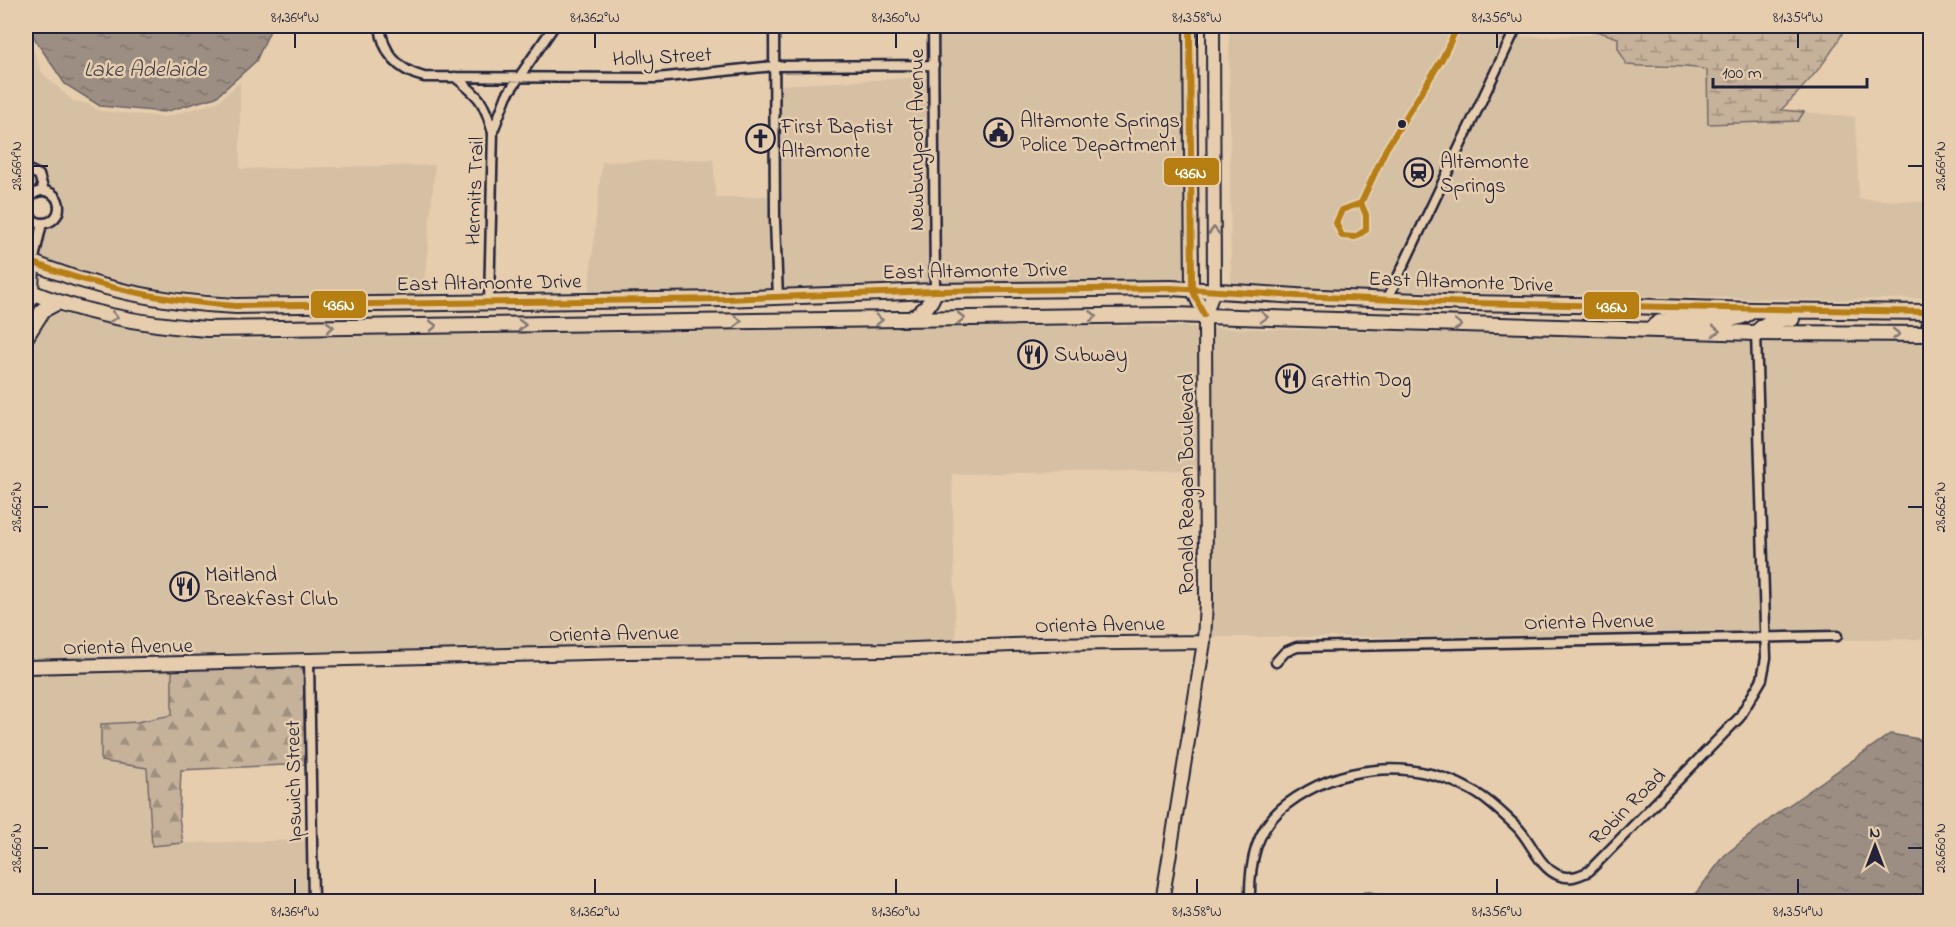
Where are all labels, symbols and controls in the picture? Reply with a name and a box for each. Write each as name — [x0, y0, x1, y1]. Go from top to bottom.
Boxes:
text: 81.364°W — [271, 7, 319, 29]
text: 81.362°W — [570, 7, 620, 29]
text: 81.360°W — [872, 7, 920, 29]
text: 81.358°W — [1172, 7, 1222, 29]
text: 81.356°W — [1472, 7, 1522, 29]
text: 81.354°W — [1773, 7, 1823, 29]
street label: Holly Street — [612, 40, 713, 78]
street label: Newburyport Avenue — [903, 48, 935, 231]
scale bar — [1713, 51, 1868, 89]
water label: Lake Adelaide — [84, 55, 207, 87]
text: 100 m — [1722, 61, 1762, 87]
place label: Altamonte Springs Police Department — [1020, 107, 1180, 161]
place label: First Baptist Altamonte — [780, 113, 893, 167]
public building icon: Altamonte Springs Police Department — [983, 116, 1015, 148]
unlabelled marker — [1396, 118, 1408, 130]
church icon: First Baptist Altamonte — [744, 122, 776, 154]
street label: Hermits Trail — [459, 136, 493, 246]
text: 28.664°N — [6, 141, 28, 191]
text: 28.664°N — [1930, 141, 1952, 191]
place label: Altamonte Springs — [1440, 148, 1529, 204]
line badge: 436N — [1163, 157, 1220, 186]
station icon: Altamonte Springs — [1403, 157, 1435, 189]
text: 436N — [1174, 162, 1207, 186]
one-way arrow — [1208, 227, 1220, 236]
street label: East Altamonte Drive — [882, 255, 1068, 289]
street label: East Altamonte Drive — [1368, 265, 1555, 301]
street label: East Altamonte Drive — [396, 267, 582, 301]
line badge: 436N — [310, 290, 367, 319]
line badge: 436N — [1583, 291, 1640, 320]
text: 436N — [322, 294, 355, 318]
text: 436N — [1595, 296, 1628, 320]
one-way arrow — [109, 310, 119, 323]
one-way arrow — [1089, 310, 1098, 323]
one-way arrow — [1259, 311, 1268, 324]
one-way arrow — [956, 312, 965, 325]
one-way arrow — [875, 314, 884, 326]
one-way arrow — [733, 315, 742, 328]
one-way arrow — [517, 318, 526, 331]
one-way arrow — [1454, 319, 1463, 332]
one-way arrow — [428, 320, 437, 332]
one-way arrow — [325, 321, 334, 334]
one-way arrow — [1712, 325, 1721, 338]
one-way arrow — [1892, 328, 1901, 340]
restaurant icon: Subway — [1017, 338, 1049, 370]
place label: Subway — [1054, 341, 1127, 373]
restaurant icon: Grattin Dog — [1274, 363, 1306, 395]
place label: Grattin Dog — [1311, 366, 1411, 398]
street label: Ronald Reagan Boulevard — [1173, 373, 1205, 595]
text: 28.662°N — [6, 482, 28, 532]
text: 28.662°N — [1930, 482, 1952, 532]
place label: Maitland Breakfast Club — [204, 561, 338, 615]
restaurant icon: Maitland Breakfast Club — [168, 570, 200, 602]
street label: Orienta Avenue — [1524, 607, 1655, 639]
street label: Orienta Avenue — [1035, 610, 1166, 642]
street label: Orienta Avenue — [549, 619, 680, 651]
street label: Orienta Avenue — [63, 632, 194, 664]
street label: Ipswich Street — [279, 720, 311, 842]
street label: Robin Road — [1583, 762, 1674, 853]
north arrow — [1845, 816, 1905, 876]
text: N — [1870, 821, 1881, 845]
text: 28.660°N — [6, 823, 28, 873]
text: 28.660°N — [1930, 823, 1952, 873]
text: 81.364°W — [271, 901, 319, 923]
text: 81.362°W — [570, 901, 620, 923]
text: 81.360°W — [872, 901, 920, 923]
text: 81.358°W — [1172, 901, 1222, 923]
text: 81.356°W — [1472, 901, 1522, 923]
text: 81.354°W — [1773, 901, 1823, 923]

